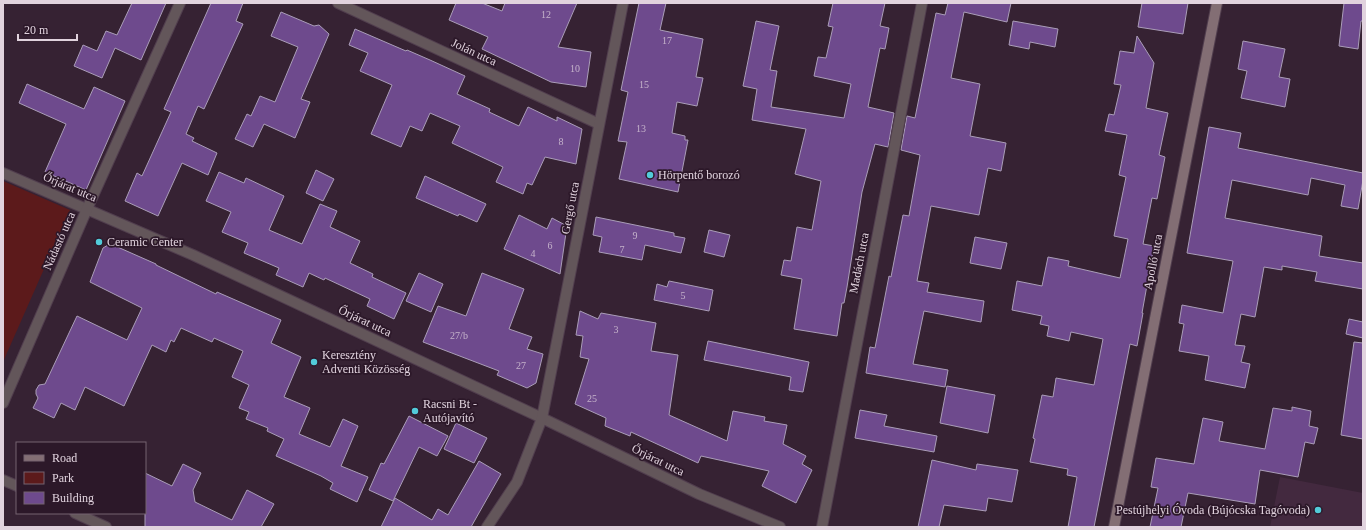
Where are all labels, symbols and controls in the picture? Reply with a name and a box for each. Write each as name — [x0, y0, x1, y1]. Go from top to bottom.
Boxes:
house number: 12 — [541, 9, 551, 20]
scale bar — [18, 16, 77, 42]
text: 20 m — [24, 23, 49, 37]
street label: Jolán utca — [449, 35, 499, 69]
house number: 17 — [662, 35, 672, 46]
house number: 10 — [570, 63, 580, 74]
house number: 15 — [639, 79, 649, 90]
house number: 13 — [636, 123, 646, 134]
house number: 8 — [559, 136, 564, 147]
place label: Hörpentő borozó — [658, 168, 740, 182]
street label: Őrjárat utca — [41, 169, 100, 205]
marker: Hörpentő borozó — [645, 170, 655, 180]
street label: Gergő utca — [558, 180, 582, 235]
street label: Nádastó utca — [40, 209, 78, 272]
house number: 9 — [633, 230, 638, 241]
street label: Madách utca — [846, 231, 872, 295]
street label: Apolló utca — [1141, 232, 1165, 291]
place label: Ceramic Center — [107, 235, 183, 249]
marker: Ceramic Center — [94, 237, 104, 247]
house number: 6 — [548, 240, 553, 251]
house number: 7 — [620, 244, 625, 255]
house number: 4 — [531, 248, 536, 259]
house number: 5 — [681, 290, 686, 301]
street label: Őrjárat utca — [336, 303, 394, 340]
house number: 3 — [614, 324, 619, 335]
house number: 27/b — [450, 330, 468, 341]
place label: Keresztény Adventi Közösség — [322, 348, 410, 376]
marker: Keresztény Adventi Közösség — [309, 357, 319, 367]
house number: 27 — [516, 360, 526, 371]
house number: 25 — [587, 393, 597, 404]
place label: Racsni Bt - Autójavító — [423, 397, 477, 425]
marker: Racsni Bt - Autójavító — [410, 406, 420, 416]
street label: Őrjárat utca — [629, 441, 687, 479]
legend — [16, 442, 146, 514]
text: Road — [52, 451, 77, 465]
text: Park — [52, 471, 74, 485]
text: Building — [52, 491, 94, 505]
place label: Pestújhelyi Óvoda (Bújócska Tagóvoda) — [1116, 503, 1310, 517]
marker: Pestújhelyi Óvoda (Bújócska Tagóvoda) — [1313, 505, 1323, 515]

